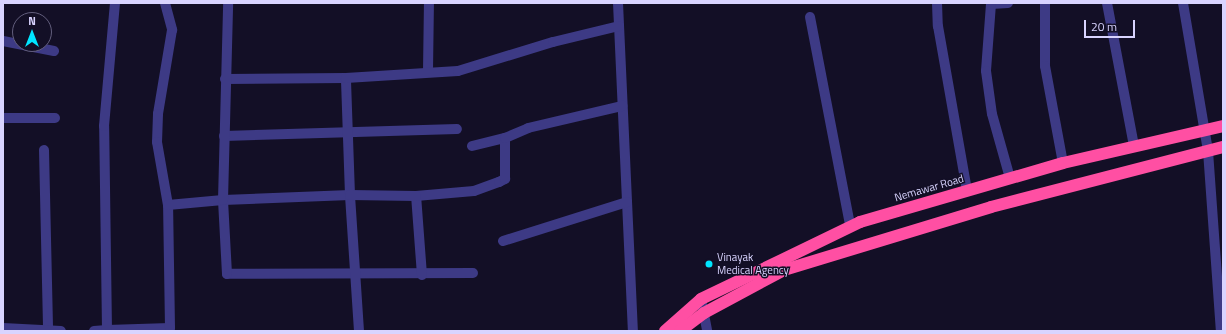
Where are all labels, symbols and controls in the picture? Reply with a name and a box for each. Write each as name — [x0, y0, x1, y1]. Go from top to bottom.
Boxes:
north arrow — [12, 12, 52, 52]
scale bar — [1086, 12, 1137, 38]
text: N — [28, 13, 36, 29]
text: 20 m — [1091, 17, 1117, 36]
street label: Nemawar Road — [893, 172, 965, 204]
place label: Vinayak Medical Agency — [717, 251, 789, 277]
marker: Vinayak Medical Agency — [704, 259, 714, 269]

